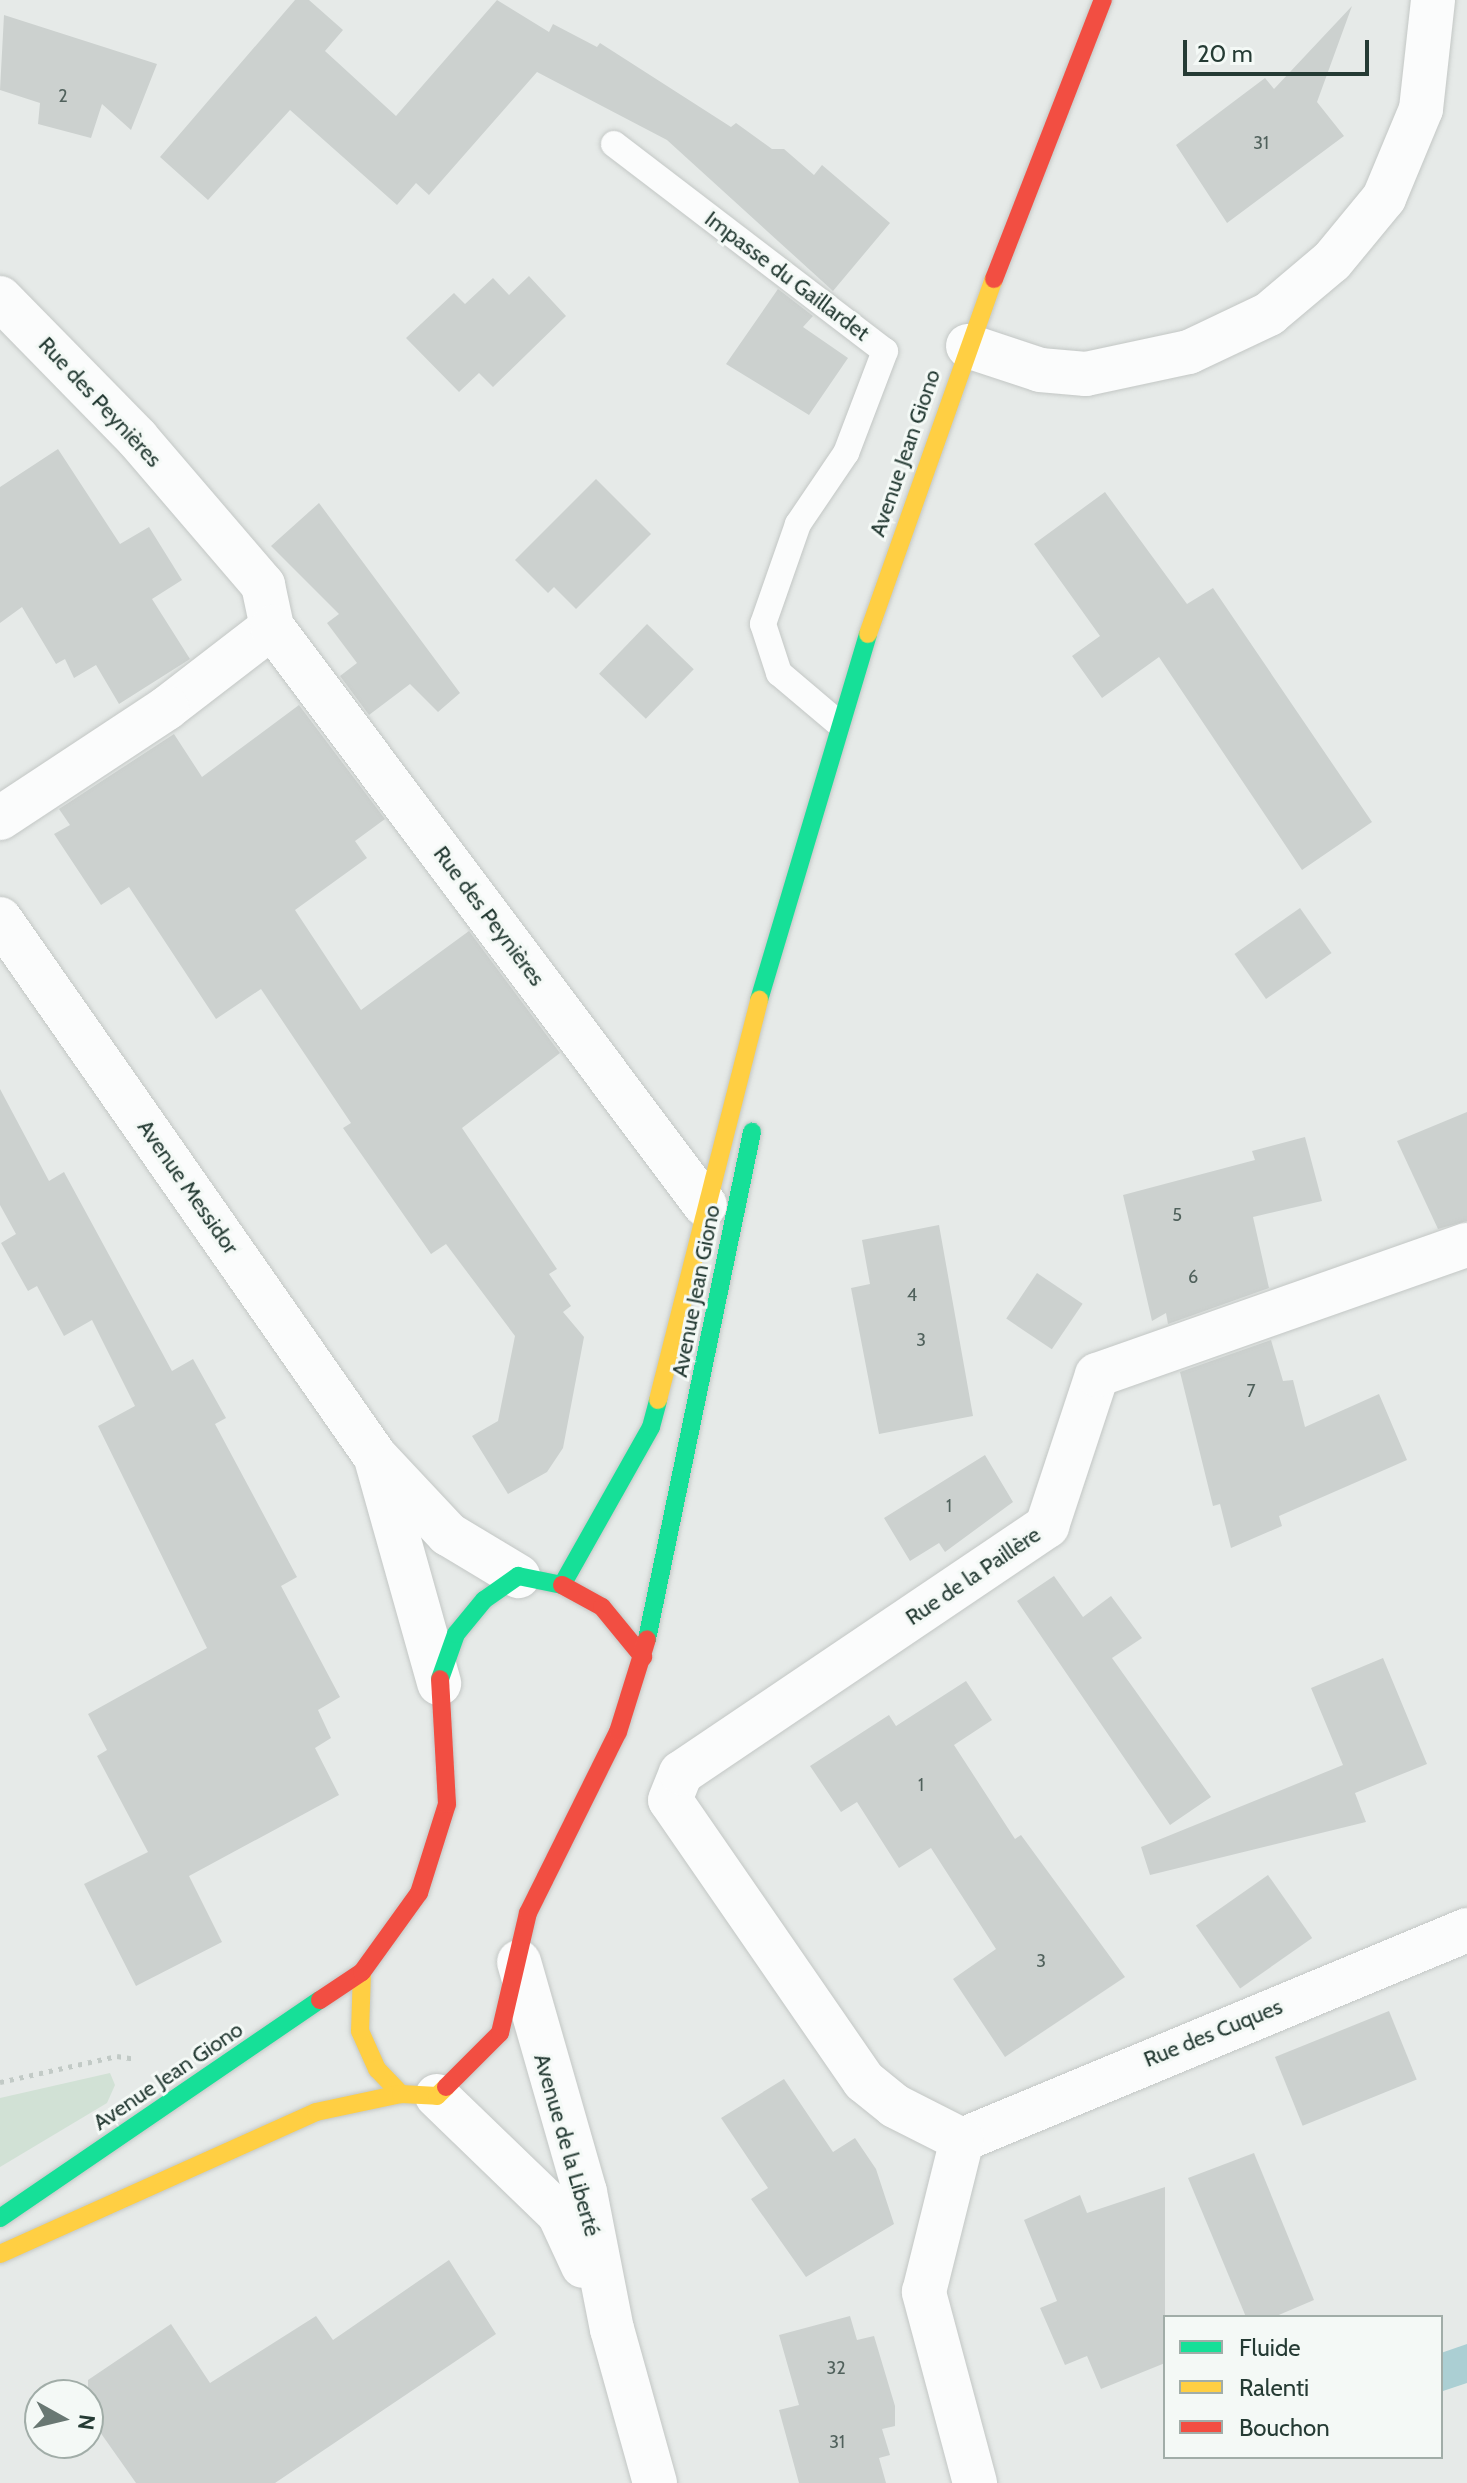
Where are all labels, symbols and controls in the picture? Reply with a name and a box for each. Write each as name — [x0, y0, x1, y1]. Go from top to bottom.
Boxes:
scale bar — [1187, 24, 1373, 74]
text: 20 m — [1197, 39, 1253, 68]
house number: 2 — [58, 85, 68, 107]
house number: 31 — [1253, 132, 1269, 154]
street label: Impasse du Gaillardet — [700, 206, 874, 346]
street label: Rue des Peynières — [33, 332, 167, 472]
street label: Avenue Jean Giono — [864, 366, 946, 540]
street label: Rue des Peynières — [428, 841, 550, 991]
street label: Avenue Messidor — [132, 1115, 244, 1259]
street label: Avenue Jean Giono — [666, 1203, 726, 1379]
house number: 5 — [1172, 1204, 1182, 1226]
house number: 6 — [1188, 1266, 1198, 1288]
house number: 4 — [907, 1284, 917, 1306]
house number: 3 — [916, 1329, 926, 1351]
house number: 7 — [1246, 1380, 1256, 1402]
house number: 1 — [946, 1495, 952, 1517]
street label: Rue de la Paillère — [901, 1521, 1045, 1631]
house number: 1 — [918, 1774, 924, 1796]
house number: 3 — [1036, 1950, 1046, 1972]
street label: Rue des Cuques — [1140, 1993, 1286, 2073]
street label: Avenue Jean Giono — [88, 2016, 248, 2136]
street label: Avenue de la Liberté — [528, 2051, 606, 2239]
legend — [1163, 2315, 1443, 2459]
text: Fluide — [1239, 2333, 1301, 2362]
house number: 32 — [826, 2357, 846, 2379]
text: Ralenti — [1239, 2373, 1309, 2402]
north arrow — [24, 2379, 104, 2459]
text: N — [72, 2413, 101, 2432]
text: Bouchon — [1239, 2413, 1330, 2442]
house number: 31 — [829, 2431, 845, 2453]

